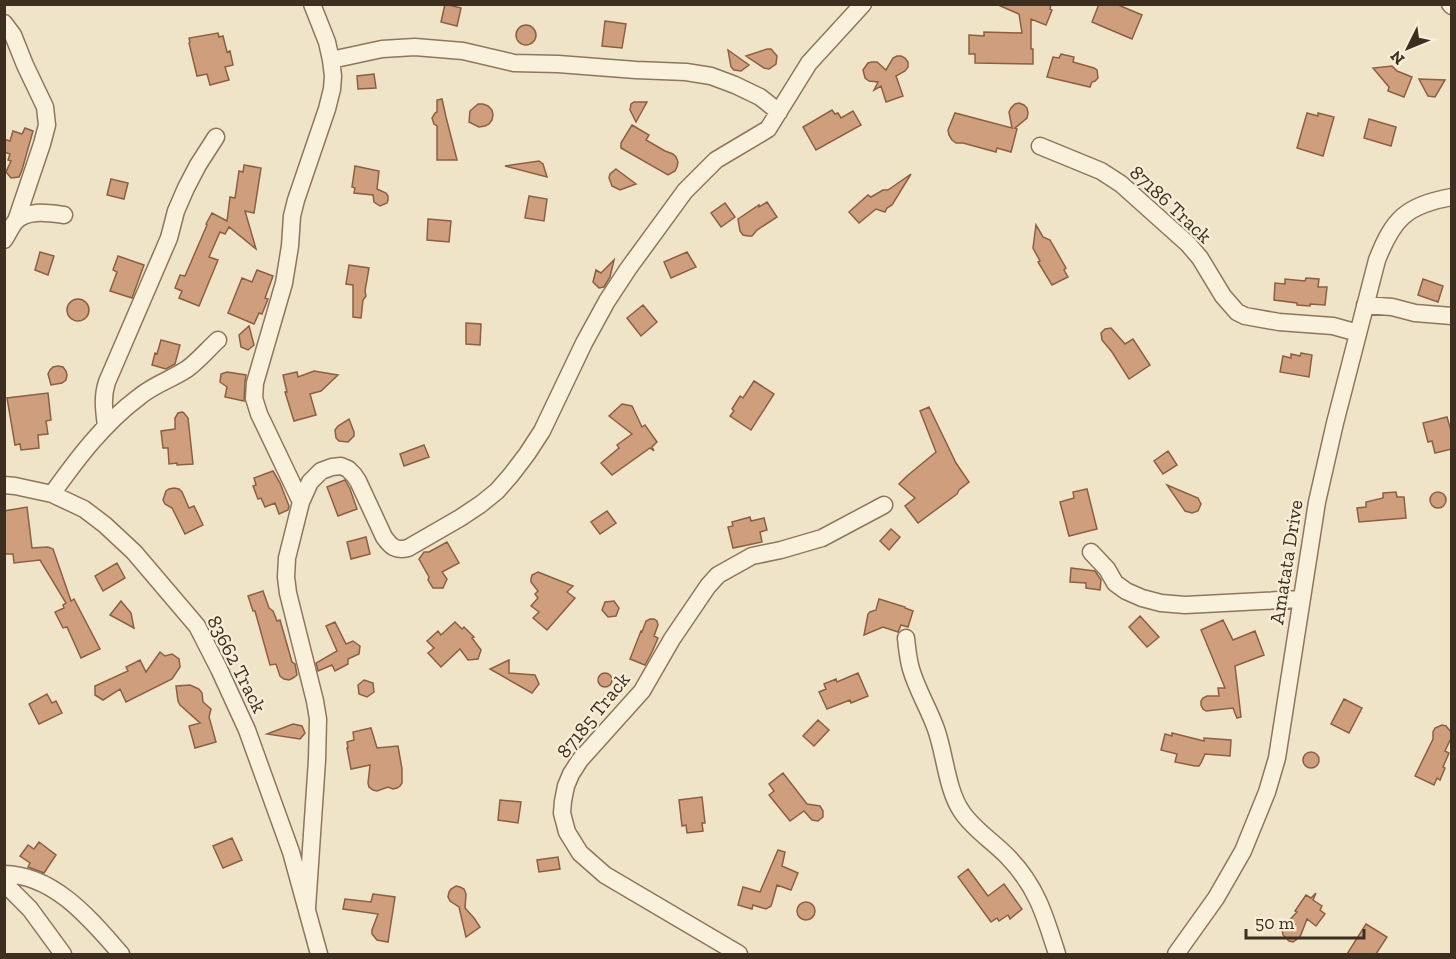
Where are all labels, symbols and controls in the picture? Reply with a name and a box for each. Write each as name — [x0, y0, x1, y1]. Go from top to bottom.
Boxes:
north arrow — [1378, 18, 1438, 78]
text: N — [1386, 47, 1408, 69]
street label: 87186 Track — [1125, 160, 1217, 248]
street label: Amatata Drive — [1264, 498, 1308, 626]
street label: 83662 Track — [202, 611, 272, 717]
street label: 87185 Track — [551, 667, 635, 763]
scale bar — [1246, 902, 1364, 940]
text: 50 m — [1255, 912, 1295, 934]

